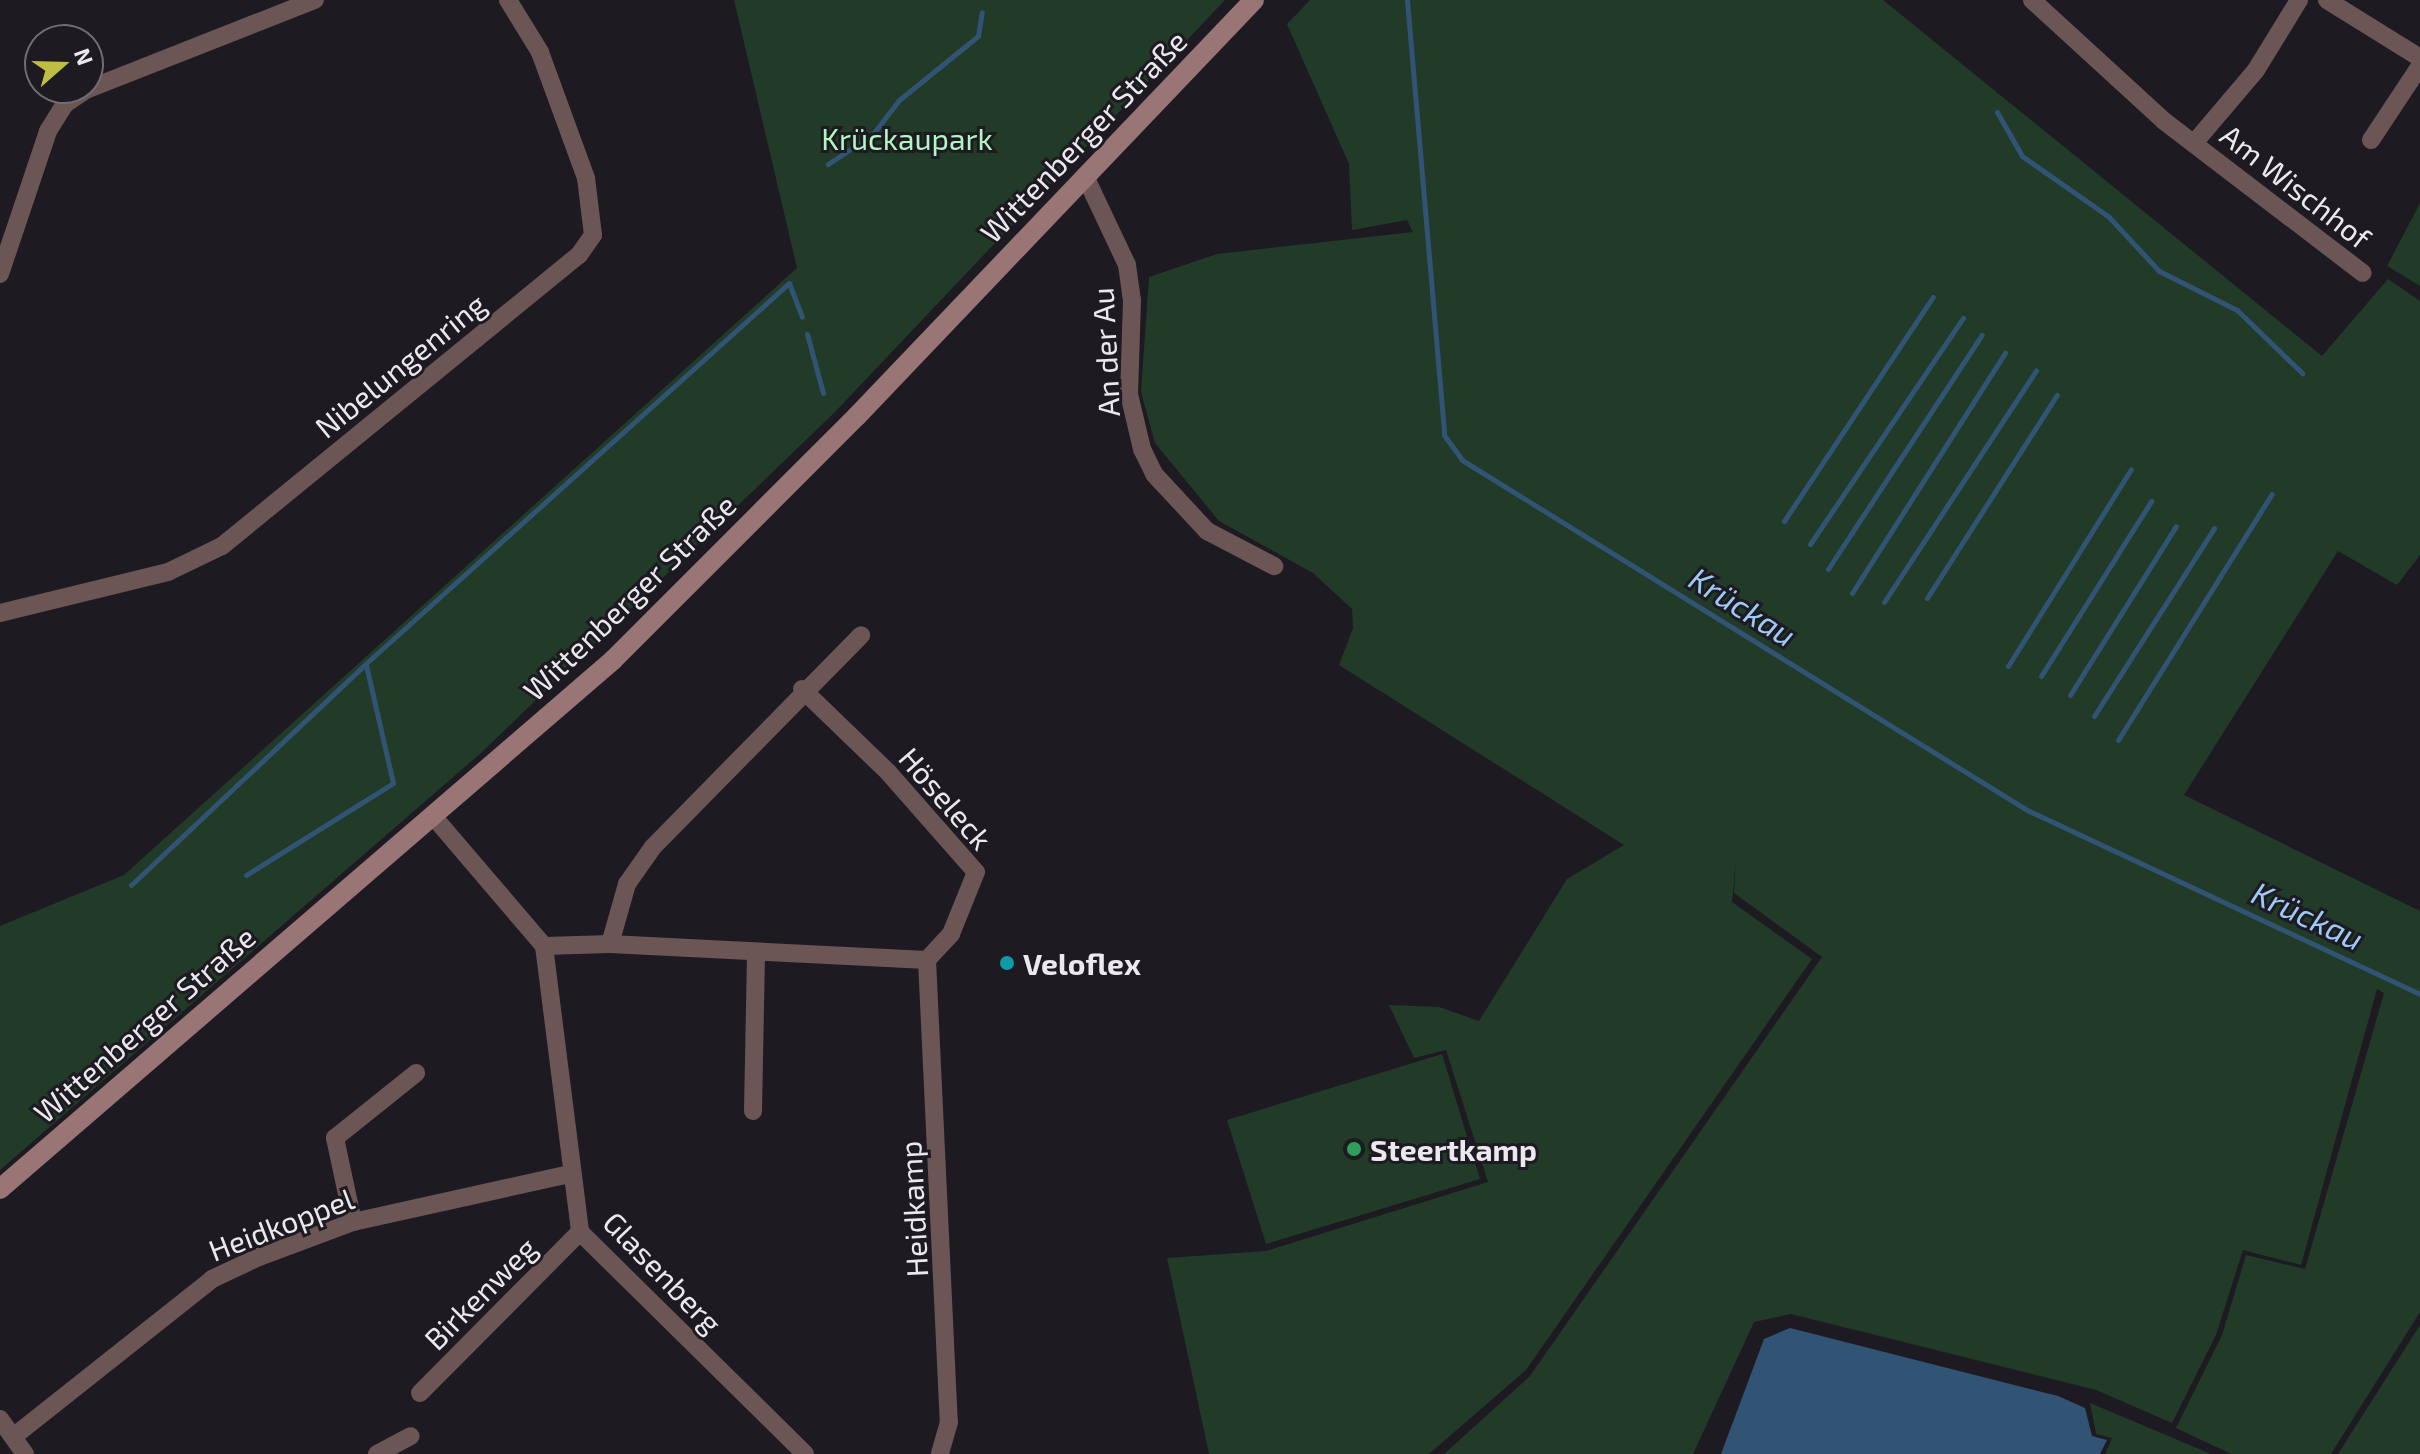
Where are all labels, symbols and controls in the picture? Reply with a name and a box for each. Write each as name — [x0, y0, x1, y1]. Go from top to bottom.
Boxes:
street label: Wittenberger Straße — [972, 22, 1194, 250]
north arrow — [24, 24, 104, 104]
text: N — [70, 45, 100, 68]
street label: Am Wischhof — [2214, 116, 2378, 256]
park label: Krückaupark — [821, 120, 993, 156]
street label: Nibelungenring — [307, 285, 493, 445]
street label: An der Au — [1084, 286, 1126, 418]
street label: Wittenberger Straße — [515, 486, 743, 708]
water label: Krückau — [1683, 558, 1803, 654]
street label: Höseleck — [892, 740, 1000, 856]
water label: Krückau — [2246, 873, 2370, 957]
street label: Wittenberger Straße — [26, 918, 262, 1130]
place label: Veloflex — [1023, 945, 1141, 981]
marker: Veloflex — [998, 954, 1016, 972]
place label: Steertkamp — [1370, 1131, 1537, 1167]
street label: Heidkamp — [891, 1140, 935, 1278]
marker: Steertkamp — [1345, 1140, 1363, 1158]
street label: Heidkoppel — [203, 1180, 359, 1268]
street label: Glasenberg — [596, 1204, 730, 1340]
street label: Birkenweg — [416, 1229, 544, 1357]

